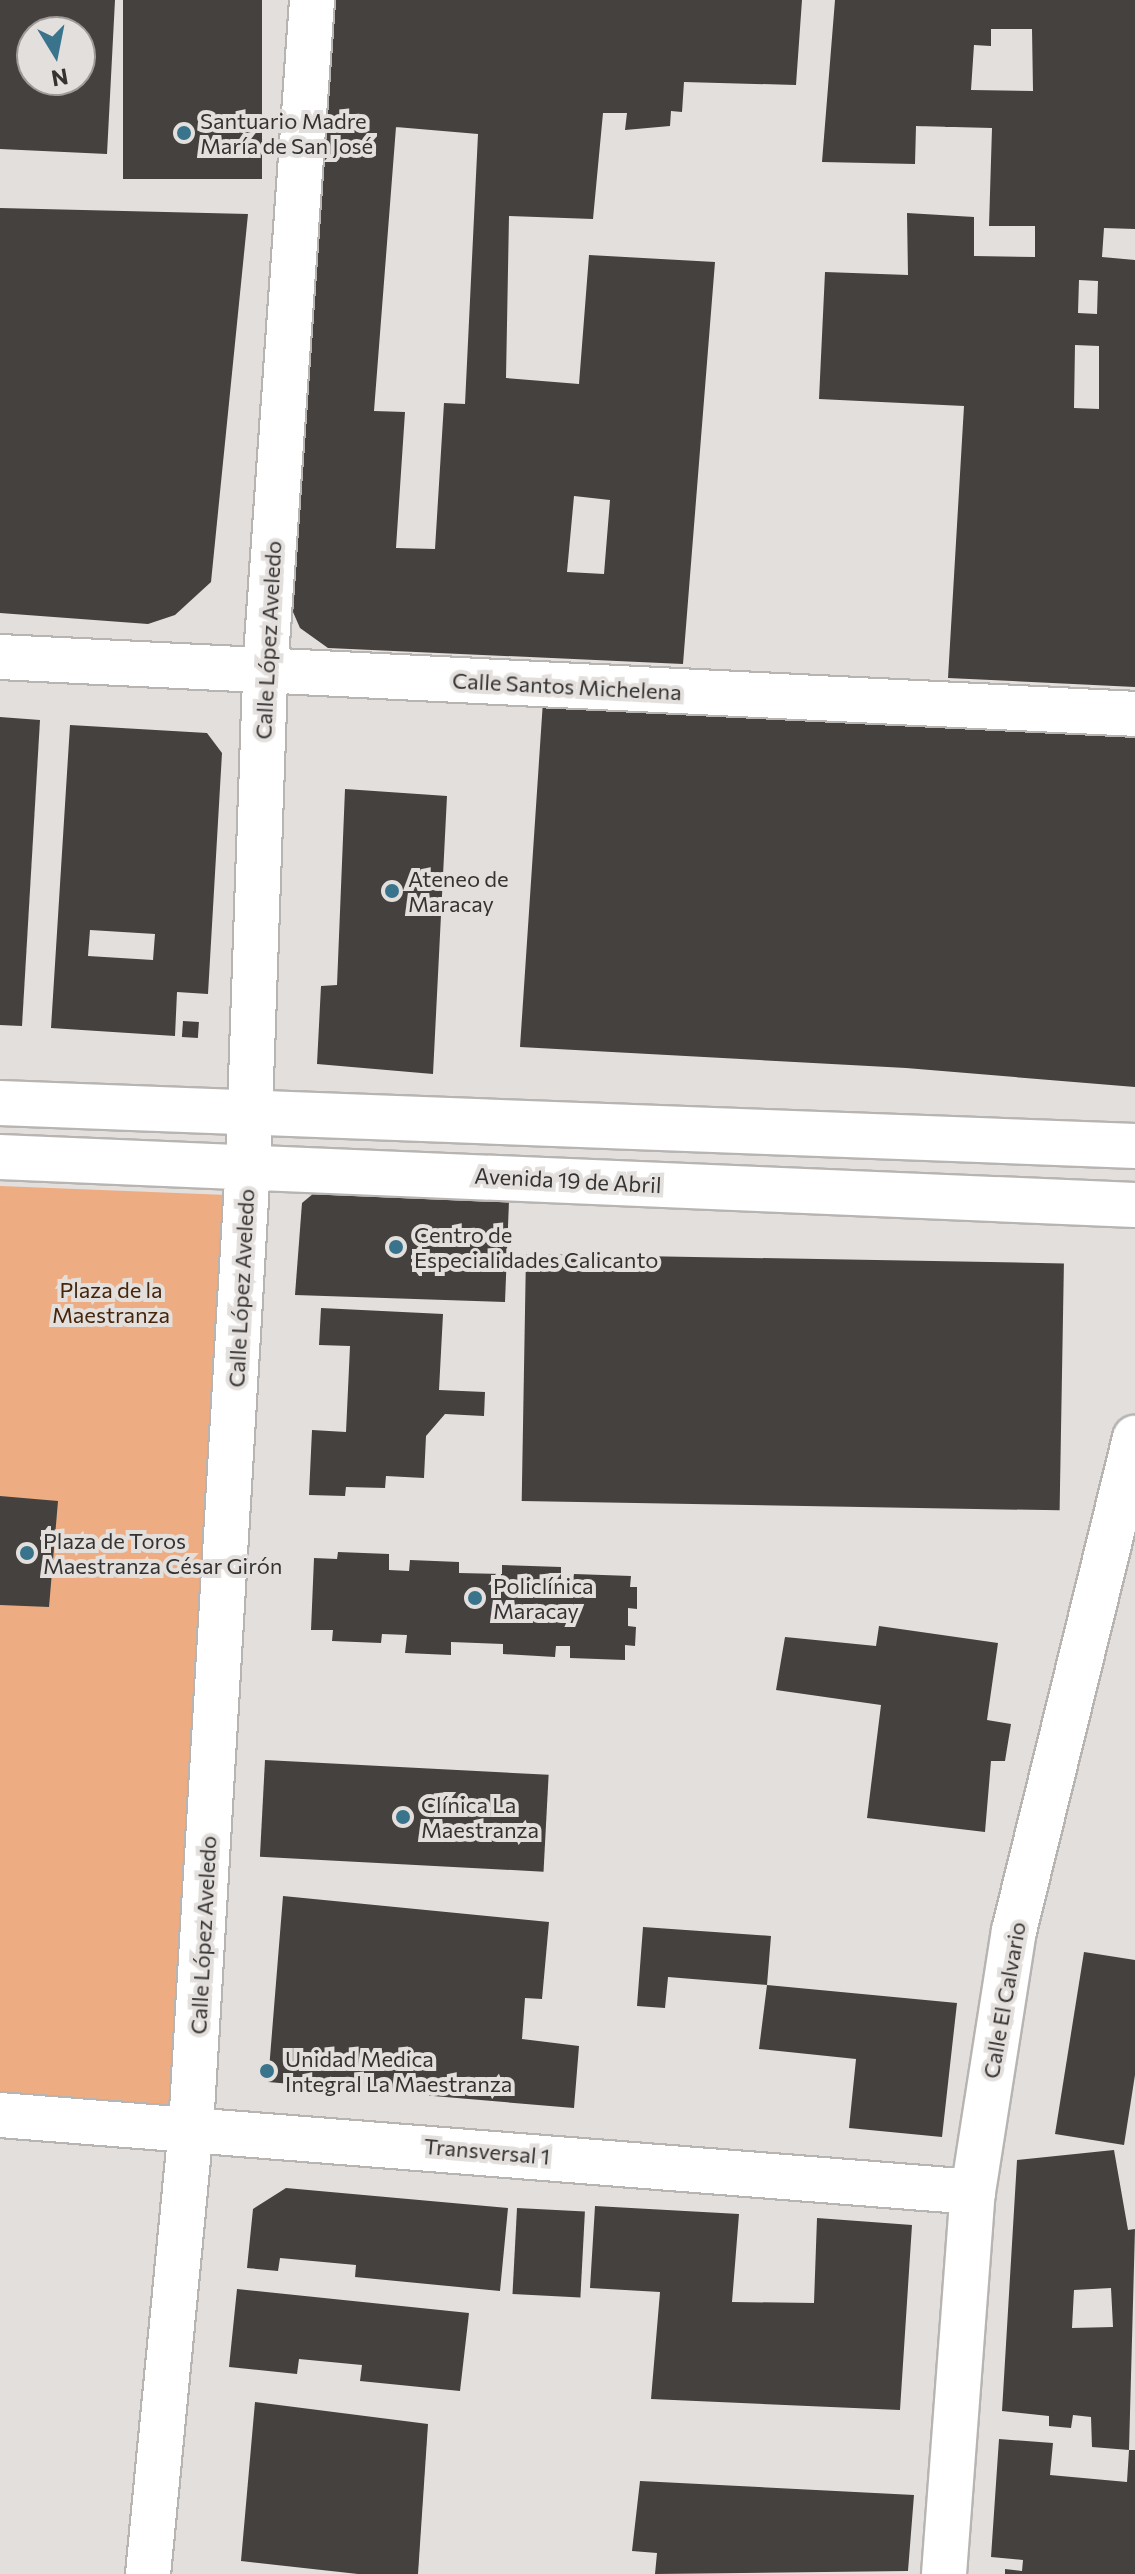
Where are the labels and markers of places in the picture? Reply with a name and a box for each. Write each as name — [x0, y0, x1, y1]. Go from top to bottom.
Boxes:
place label: Santuario Madre María de San José — [200, 107, 373, 158]
marker: Santuario Madre María de San José — [175, 124, 193, 142]
place label: Ateneo de Maracay — [408, 865, 509, 916]
marker: Ateneo de Maracay — [383, 882, 401, 900]
place label: Centro de Especialidades Calicanto — [414, 1221, 658, 1272]
marker: Centro de Especialidades Calicanto — [385, 1236, 407, 1258]
place label: Plaza de Toros Maestranza César Girón — [43, 1527, 282, 1578]
marker: Plaza de Toros Maestranza César Girón — [18, 1544, 36, 1562]
place label: Policlínica Maracay — [493, 1572, 594, 1624]
marker: Policlínica Maracay — [464, 1587, 486, 1609]
place label: Clínica La Maestranza — [421, 1791, 539, 1842]
marker: Clínica La Maestranza — [392, 1806, 414, 1828]
place label: Unidad Medica Integral La Maestranza — [285, 2045, 512, 2096]
marker: Unidad Medica Integral La Maestranza — [256, 2060, 278, 2082]

